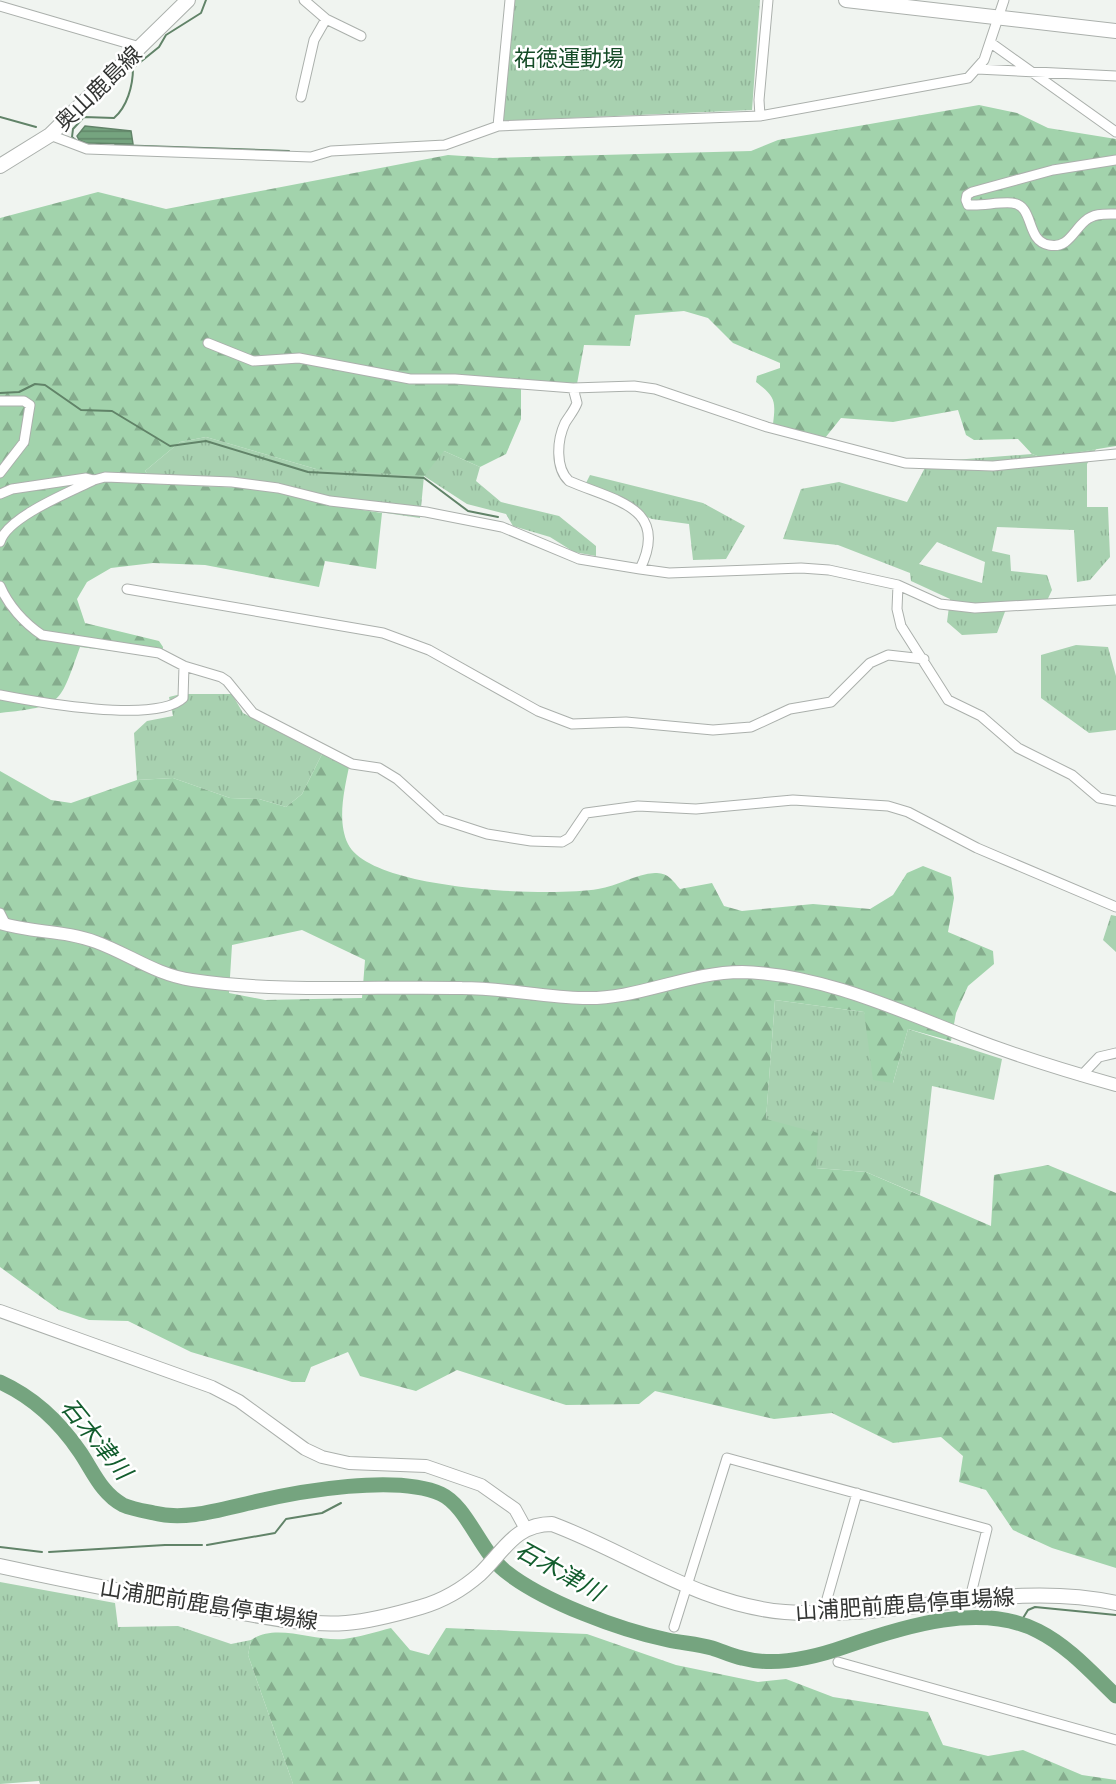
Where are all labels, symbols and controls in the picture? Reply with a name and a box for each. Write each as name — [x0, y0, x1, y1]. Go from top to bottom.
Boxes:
street label: 奥山鹿島線 — [49, 40, 147, 136]
park label: 祐徳運動場 — [514, 45, 624, 72]
water label: 石木津川 — [55, 1392, 140, 1487]
water label: 石木津川 — [510, 1535, 611, 1608]
street label: 山浦肥前鹿島停車場線 — [98, 1574, 320, 1635]
street label: 山浦肥前鹿島停車場線 — [794, 1583, 1016, 1626]

